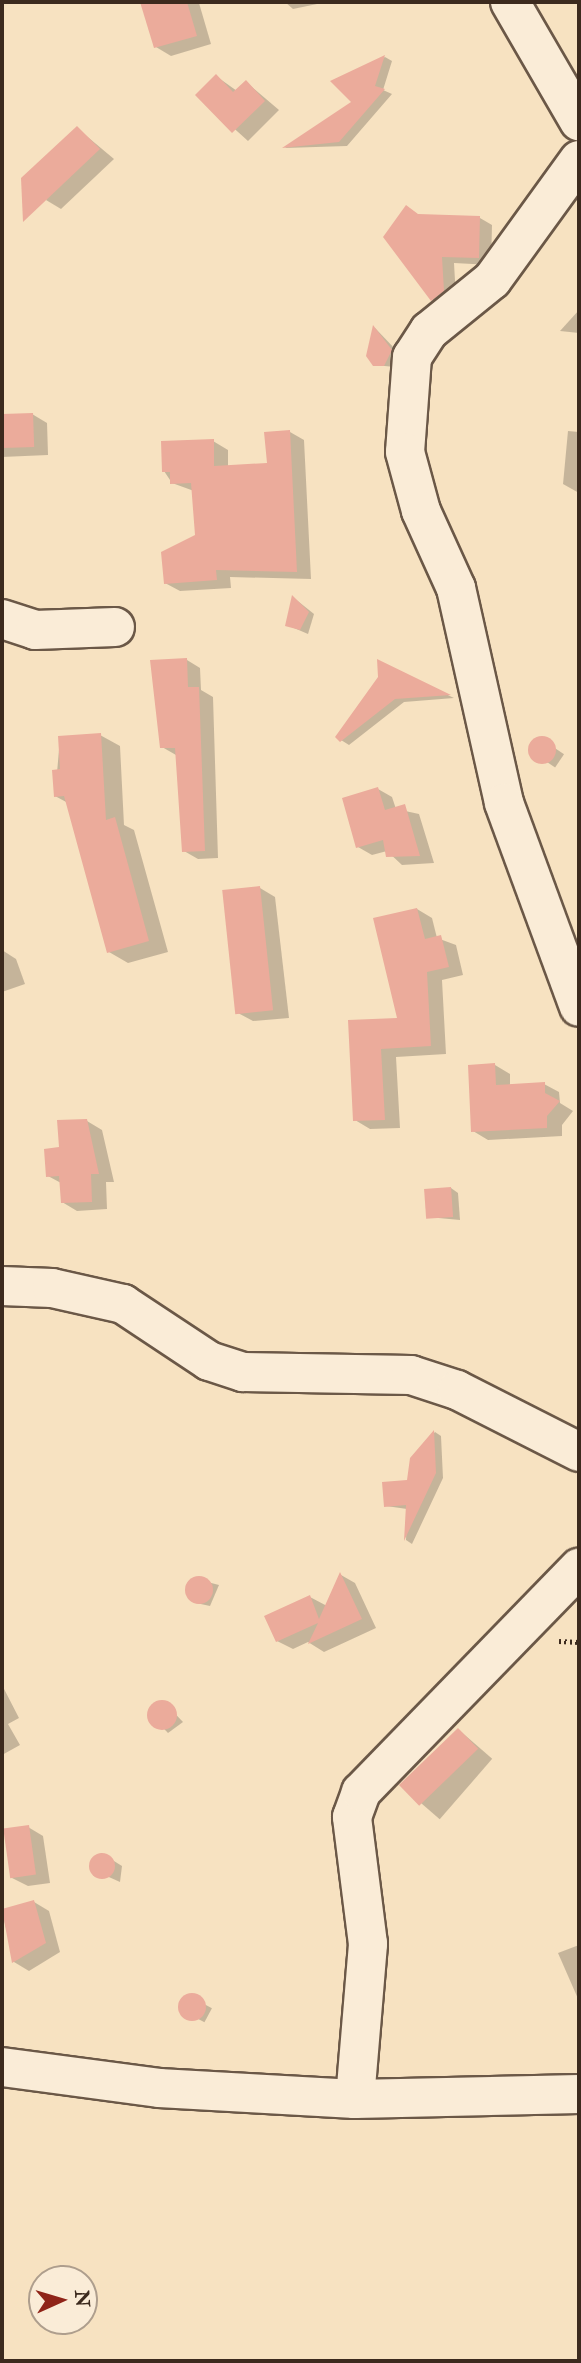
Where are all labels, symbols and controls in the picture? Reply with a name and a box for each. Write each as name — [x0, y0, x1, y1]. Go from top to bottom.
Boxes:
north arrow — [28, 2265, 98, 2335]
text: N — [69, 2289, 95, 2308]

